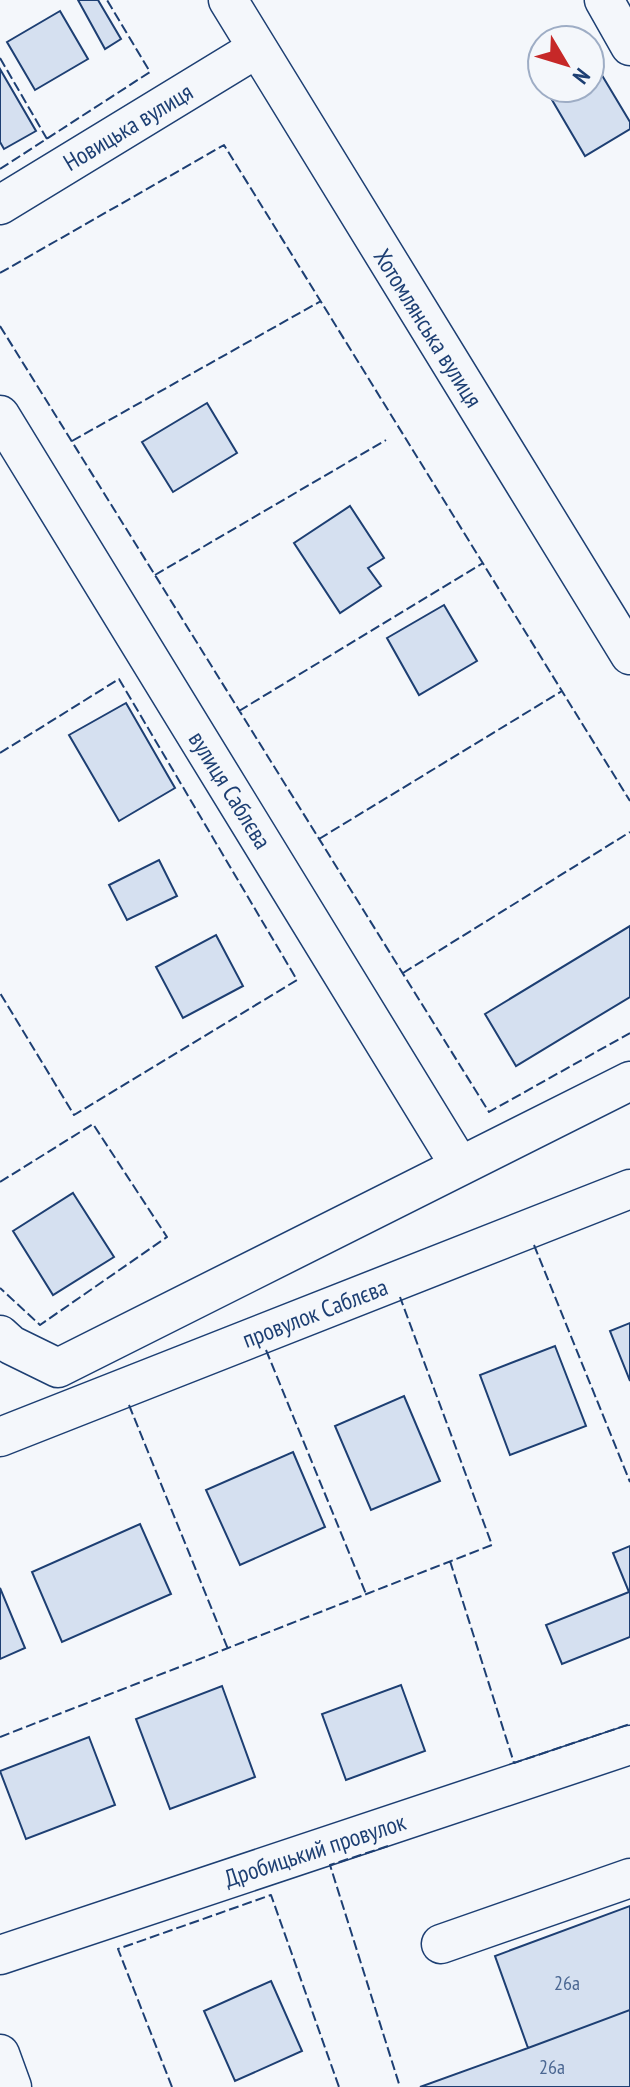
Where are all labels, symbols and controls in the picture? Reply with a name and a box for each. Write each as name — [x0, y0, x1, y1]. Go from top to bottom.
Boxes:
north arrow — [526, 24, 606, 104]
text: N — [567, 63, 596, 90]
street label: Новицька вулиця — [58, 76, 198, 178]
street label: Хотомлянська вулиця — [367, 243, 489, 413]
street label: вулиця Саблєва — [182, 726, 278, 854]
street label: провулок Саблєва — [238, 1271, 392, 1355]
street label: Дробицький провулок — [220, 1806, 410, 1894]
house number: 26а — [554, 1970, 580, 1996]
house number: 26а — [539, 2054, 565, 2080]

